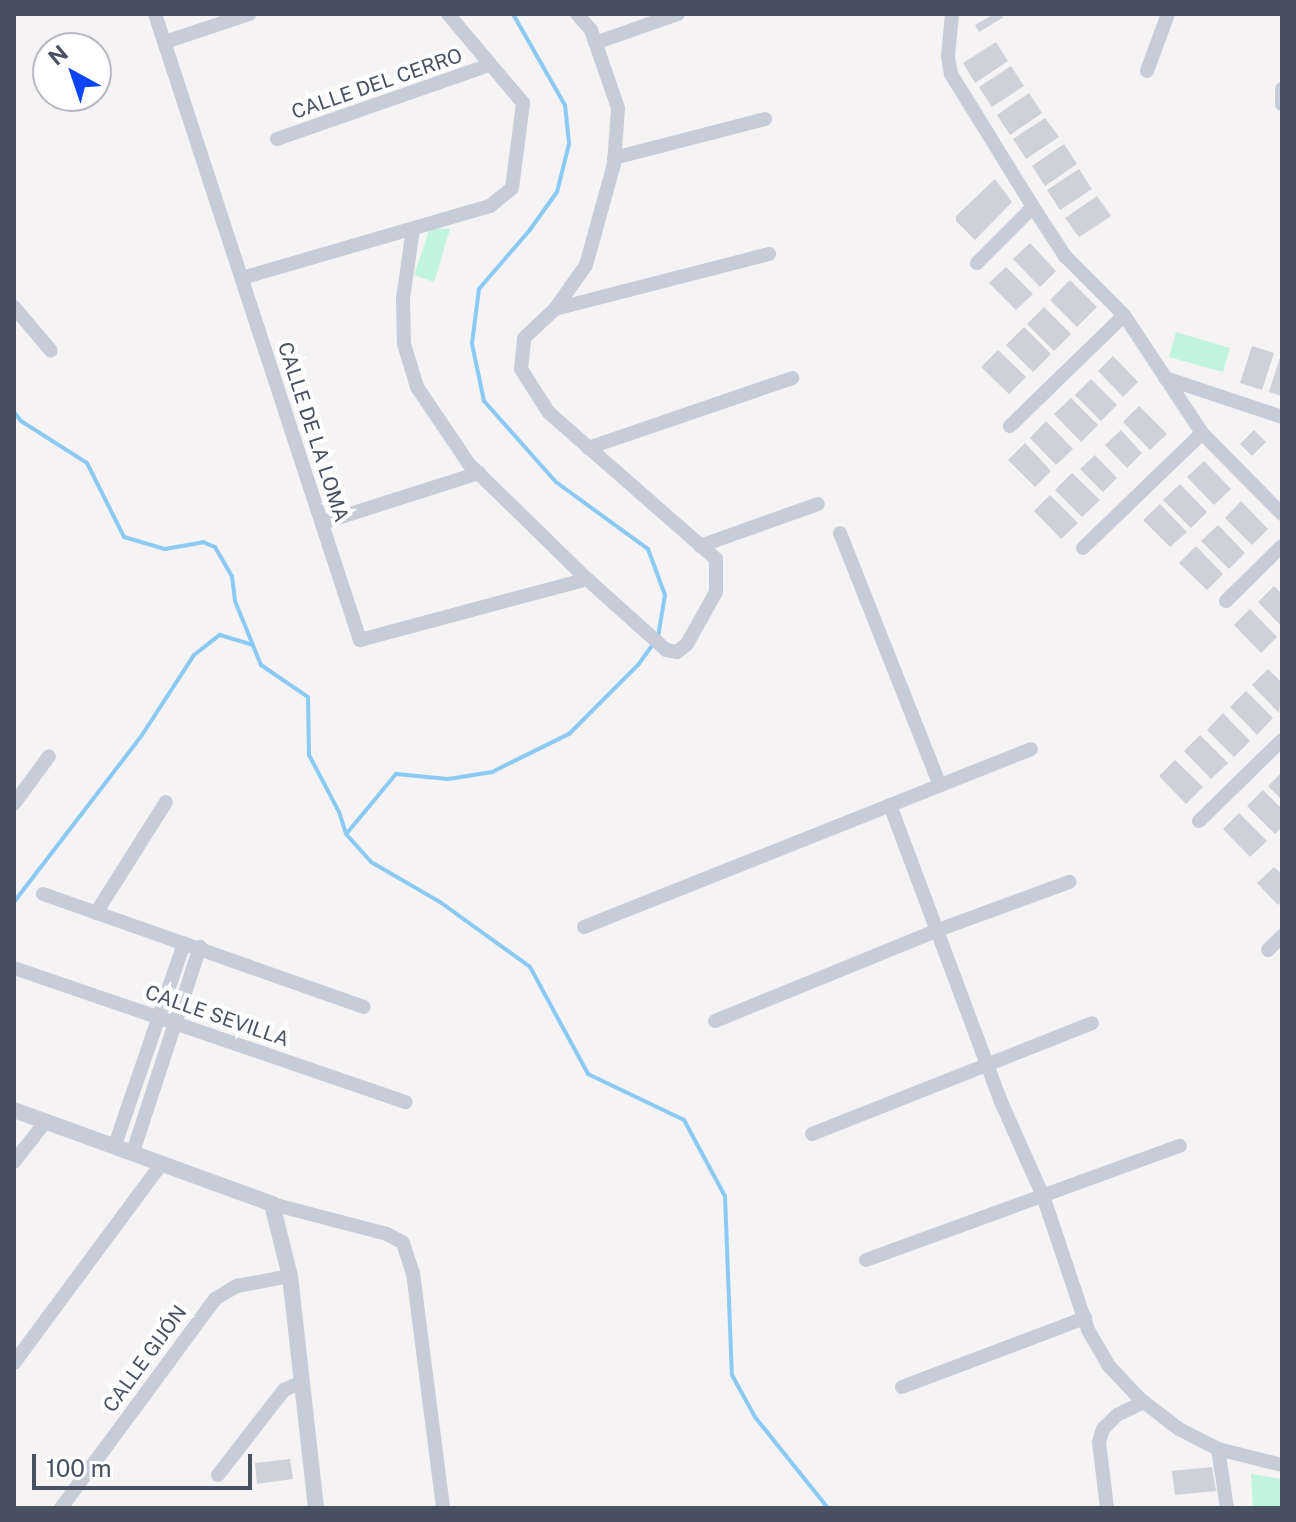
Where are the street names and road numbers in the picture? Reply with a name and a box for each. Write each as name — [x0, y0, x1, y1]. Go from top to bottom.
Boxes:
street label: CALLE DEL CERRO — [289, 44, 465, 124]
street label: CALLE DE LA LOMA — [273, 339, 353, 525]
street label: CALLE SEVILLA — [142, 980, 292, 1052]
street label: CALLE GIJÓN — [98, 1301, 192, 1417]

